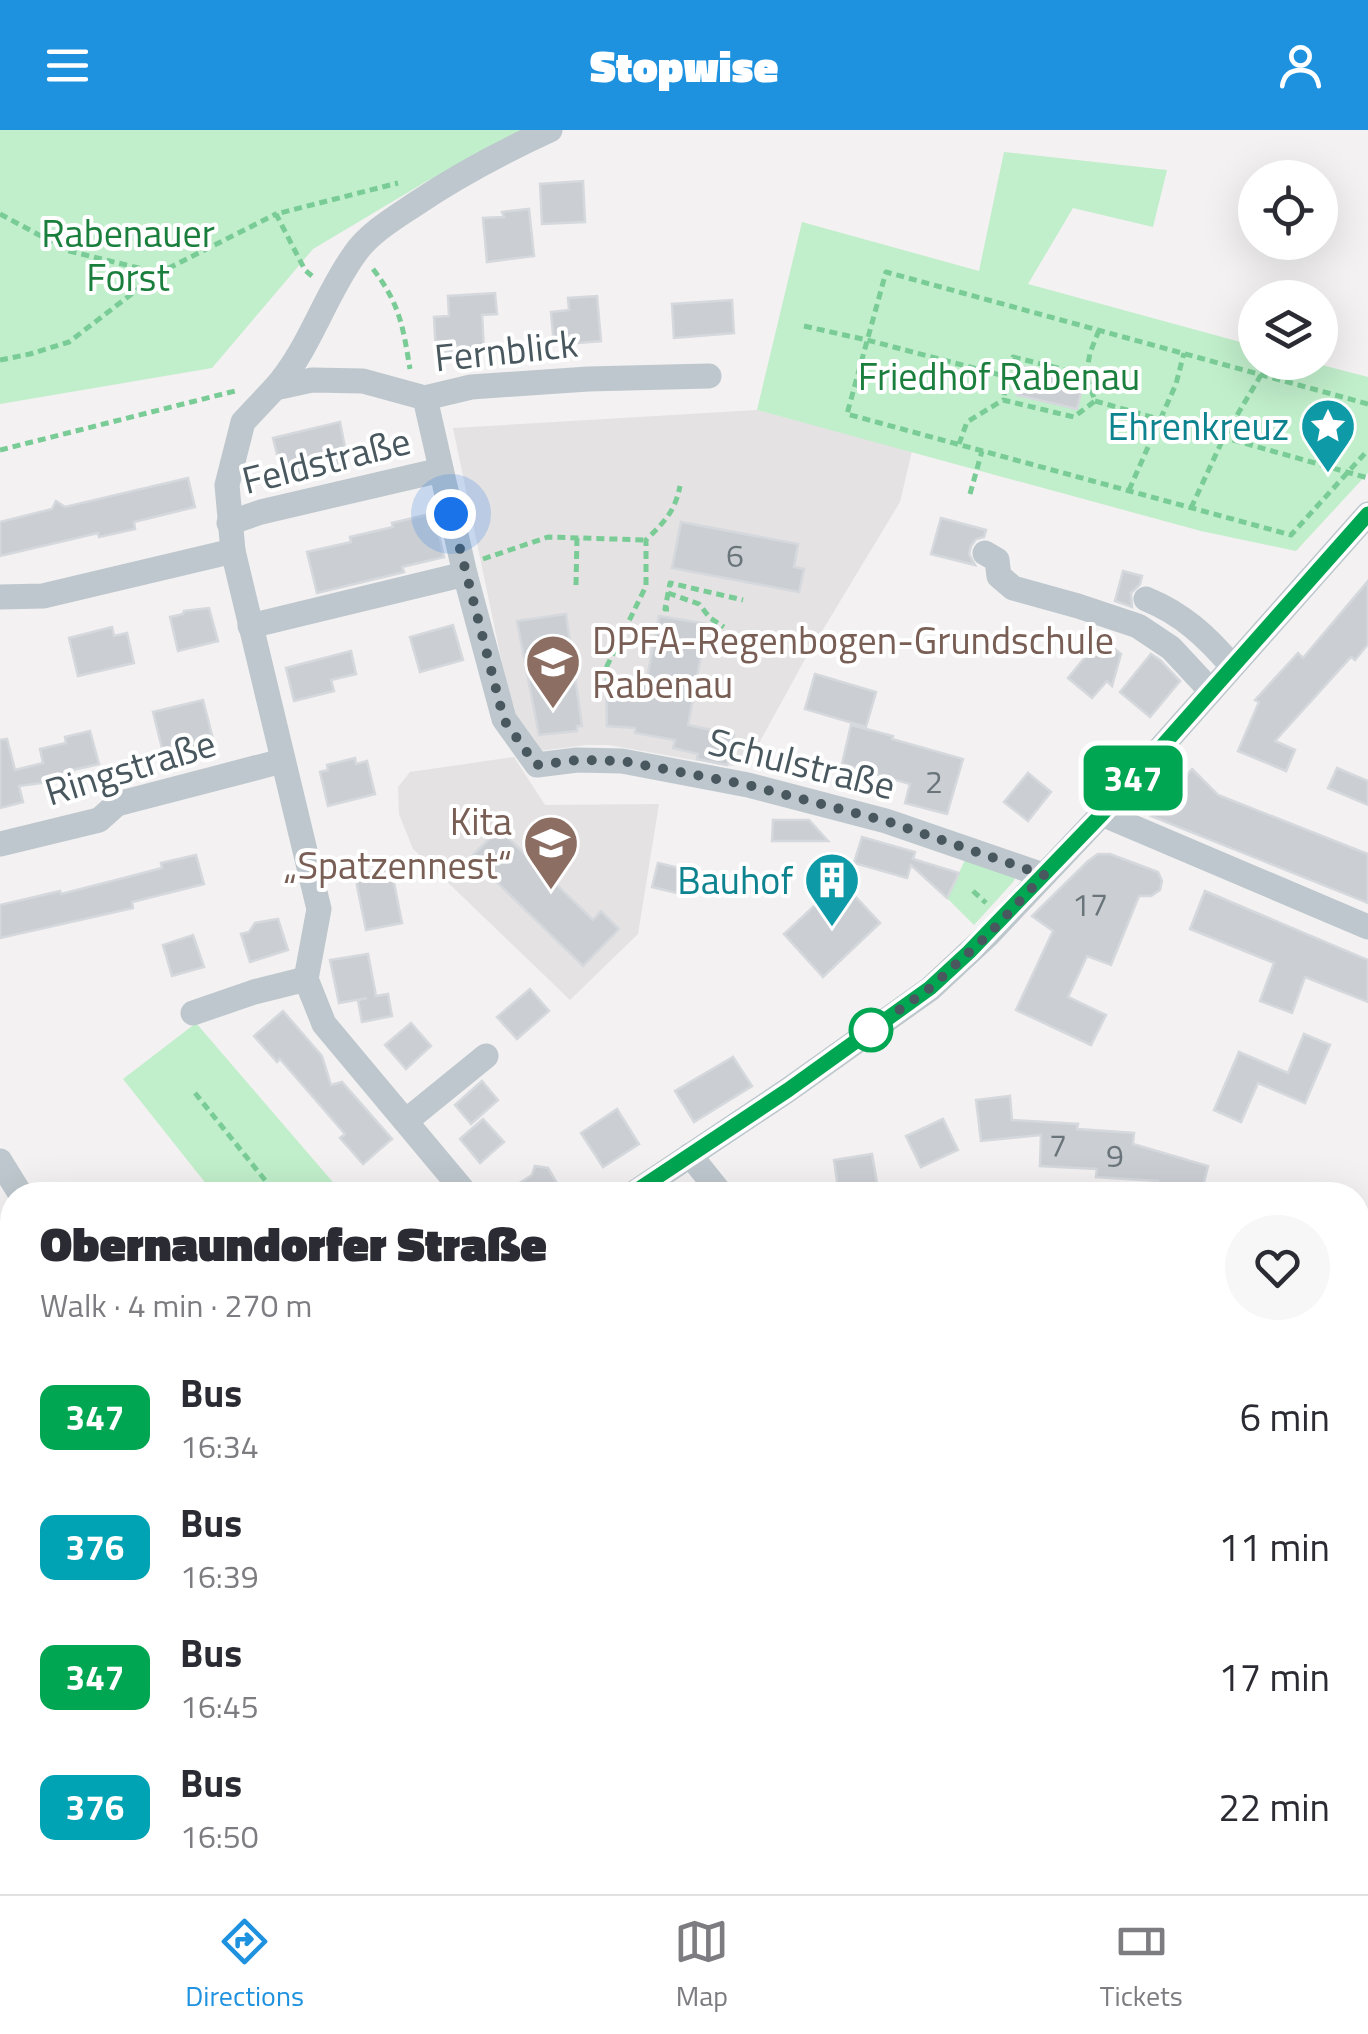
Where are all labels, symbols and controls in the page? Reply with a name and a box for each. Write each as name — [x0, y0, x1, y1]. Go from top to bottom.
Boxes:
text: Stopwise — [590, 31, 778, 99]
icon: menu — [40, 38, 95, 93]
icon: person — [1273, 38, 1328, 93]
map controls — [1238, 160, 1338, 380]
button: locate — [1238, 160, 1338, 260]
park label: Rabenauer Forst — [41, 204, 215, 306]
button: layers — [1238, 280, 1338, 380]
street label: Fernblick — [431, 314, 581, 386]
park label: Friedhof Rabenau — [858, 347, 1140, 405]
place icon: Ehrenkreuz — [1298, 396, 1358, 475]
place label: Ehrenkreuz — [1108, 397, 1289, 455]
street label: Feldstraße — [236, 411, 416, 509]
your location — [426, 489, 476, 539]
house number: 6 — [726, 531, 744, 579]
place label: DPFA-Regenbogen-Grundschule Rabenau — [592, 611, 1114, 713]
school or university icon: DPFA-Regenbogen-Grundschule Rabenau — [523, 632, 583, 711]
street label: Schulstraße — [702, 712, 902, 814]
street label: Ringstraße — [37, 714, 223, 820]
line badge: 347 — [1076, 746, 1190, 810]
text: 347 — [1104, 751, 1162, 805]
house number: 2 — [925, 757, 943, 805]
place label: Kita „Spatzennest“ — [284, 792, 512, 894]
school or university icon: Kita „Spatzennest“ — [521, 813, 581, 892]
building icon: Bauhof — [802, 850, 862, 929]
place label: Bauhof — [677, 851, 793, 909]
house number: 17 — [1072, 880, 1108, 928]
unlabelled marker — [850, 1009, 892, 1051]
house number: 7 — [1049, 1121, 1067, 1169]
house number: 9 — [1106, 1131, 1124, 1179]
text: Obernaundorfer Straße — [40, 1207, 547, 1280]
button: heart — [1225, 1215, 1330, 1320]
text: Walk · 4 min · 270 m — [40, 1281, 312, 1329]
text: Bus — [180, 1364, 242, 1422]
text: 6 min — [1240, 1388, 1330, 1446]
text: 347 — [66, 1390, 124, 1444]
text: 16:34 — [180, 1422, 259, 1470]
text: Bus — [180, 1494, 242, 1552]
text: 11 min — [1219, 1518, 1330, 1576]
text: 376 — [66, 1520, 124, 1574]
text: 16:39 — [180, 1552, 259, 1600]
text: Bus — [180, 1624, 242, 1682]
text: 17 min — [1219, 1648, 1330, 1706]
text: 347 — [66, 1650, 124, 1704]
text: 16:45 — [180, 1682, 259, 1730]
text: Bus — [180, 1754, 242, 1812]
text: 22 min — [1219, 1778, 1330, 1836]
text: 376 — [66, 1780, 124, 1834]
text: 16:50 — [180, 1812, 259, 1860]
tab: Directions — [185, 1914, 304, 2017]
tab: Map — [674, 1914, 729, 2017]
tab: Tickets — [1100, 1914, 1183, 2017]

